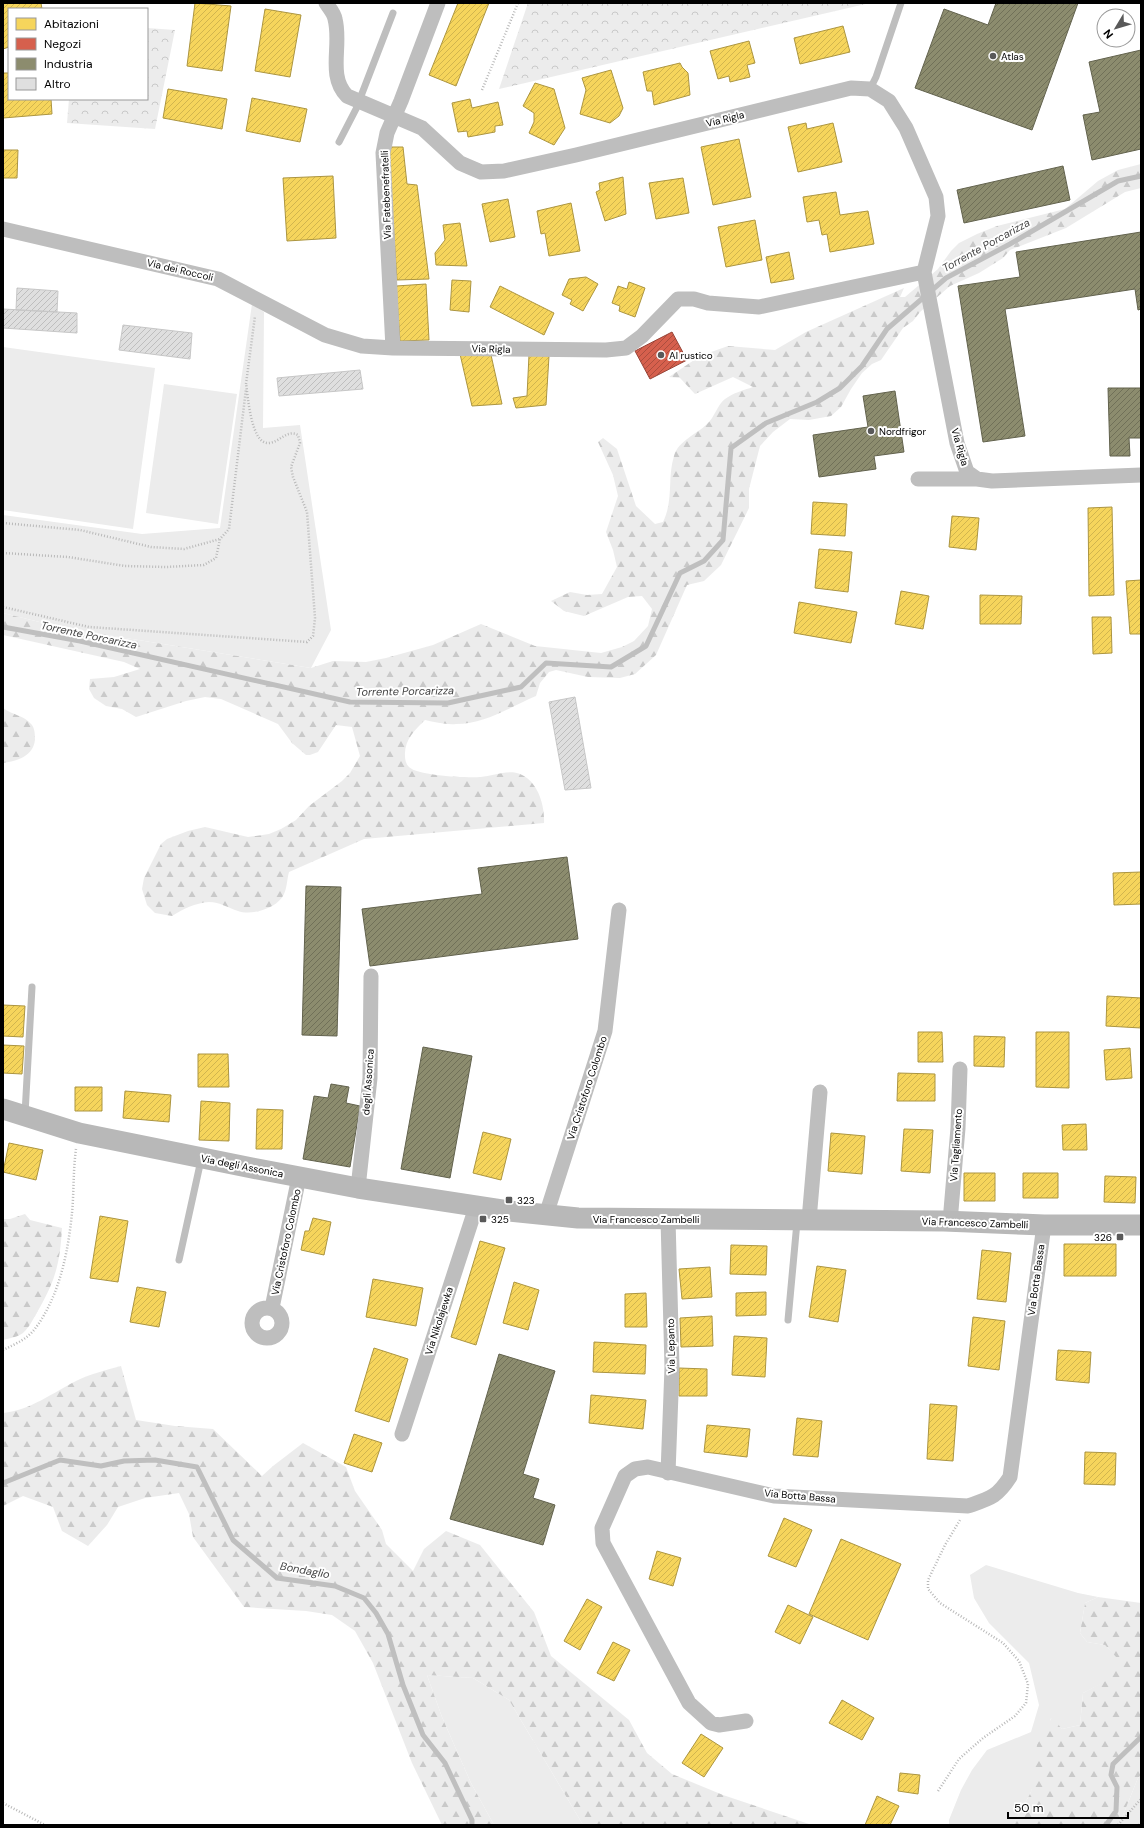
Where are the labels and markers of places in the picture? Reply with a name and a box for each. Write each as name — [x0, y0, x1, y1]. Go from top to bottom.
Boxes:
place label: Atlas — [1001, 50, 1024, 63]
marker: Atlas — [988, 51, 998, 61]
place label: Al rustico — [669, 349, 713, 362]
marker: Al rustico — [656, 350, 666, 360]
place label: Nordfrigor — [879, 425, 926, 438]
marker: Nordfrigor — [866, 426, 876, 436]
place label: 323 — [517, 1194, 535, 1207]
marker: 323 — [504, 1195, 514, 1205]
place label: 325 — [491, 1213, 509, 1226]
marker: 325 — [478, 1214, 488, 1224]
place label: 326 — [1094, 1231, 1112, 1244]
marker: 326 — [1115, 1232, 1125, 1242]

